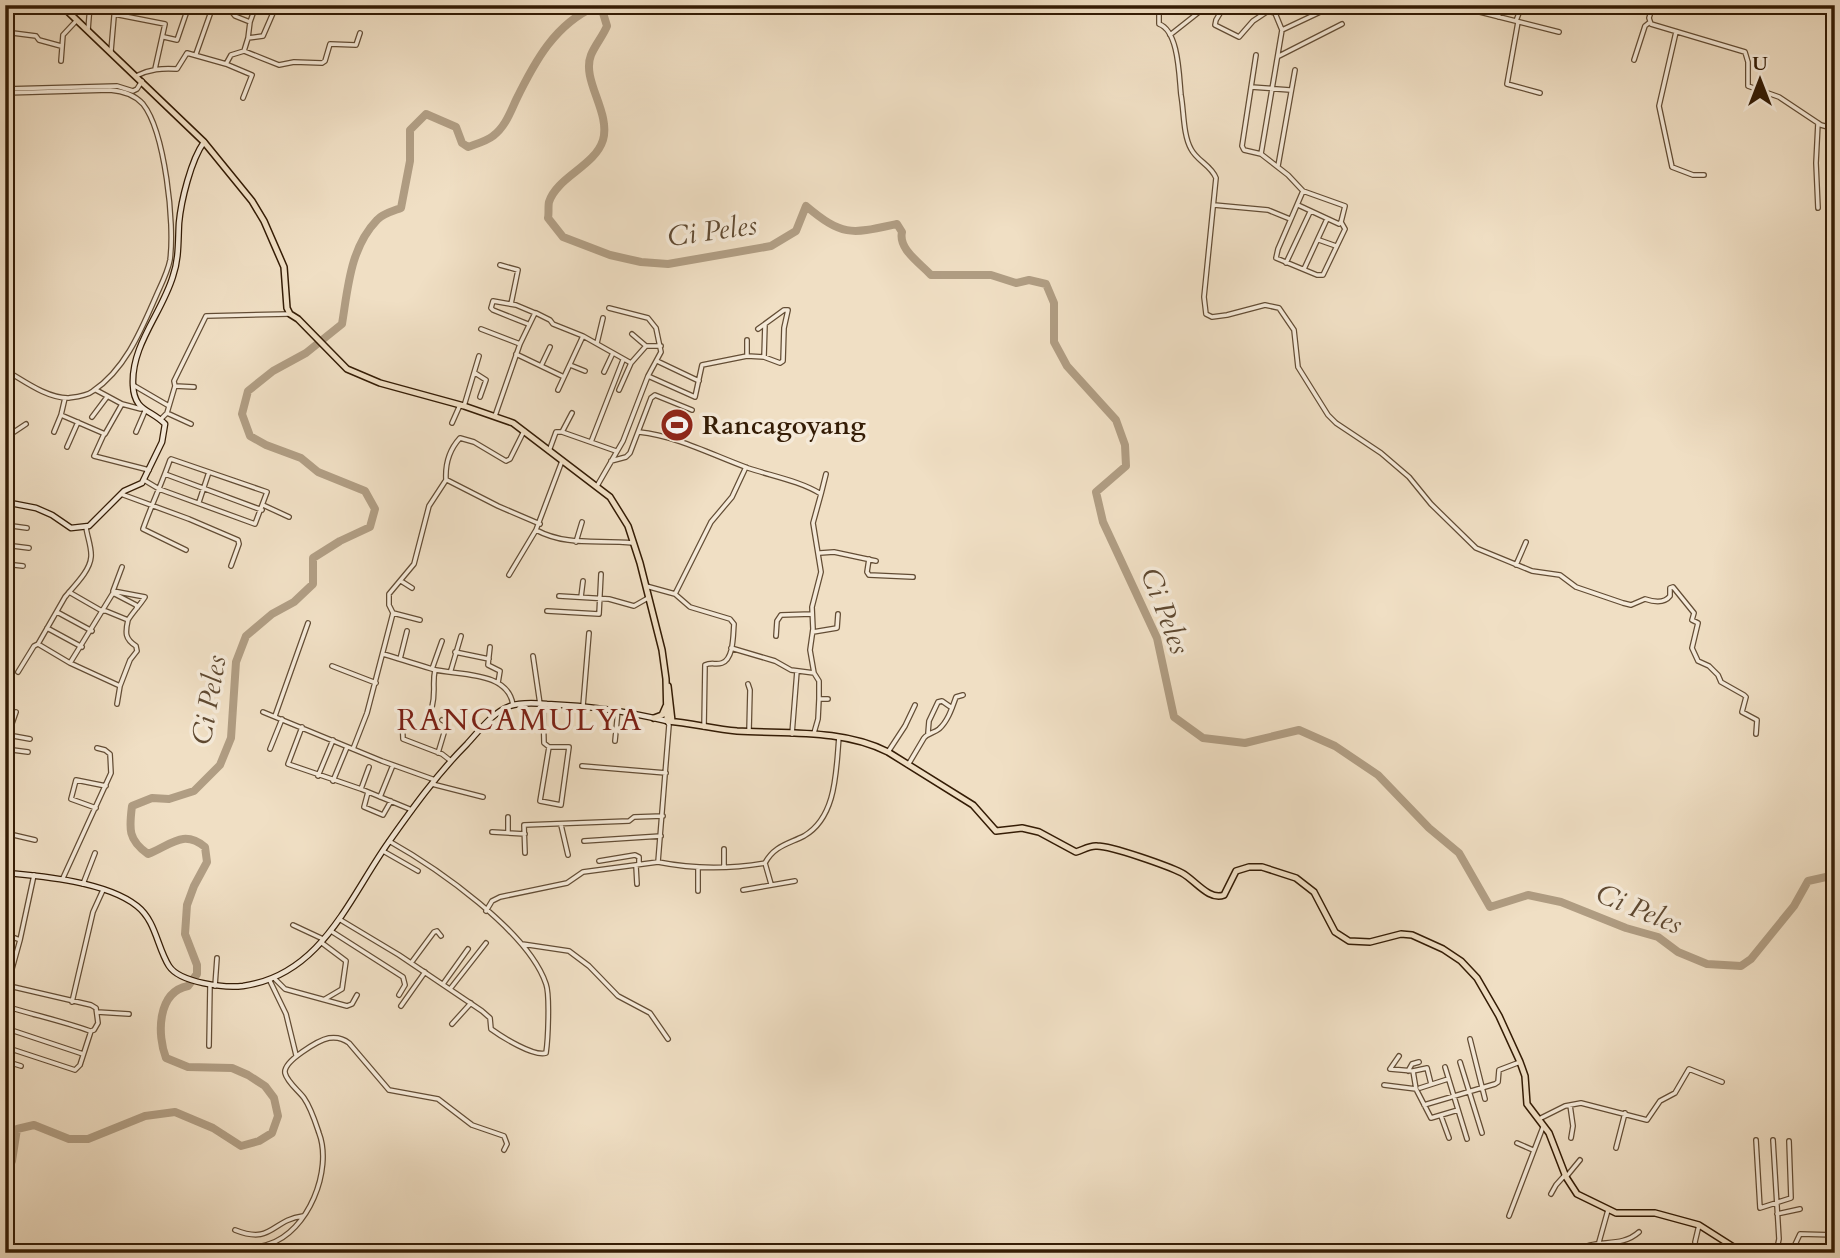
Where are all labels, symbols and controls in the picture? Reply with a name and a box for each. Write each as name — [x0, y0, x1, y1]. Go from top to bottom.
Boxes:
north arrow — [1724, 46, 1794, 116]
text: U — [1752, 51, 1768, 77]
water label: Ci Peles — [665, 206, 760, 256]
sports icon: Rancagoyang — [658, 406, 696, 444]
place label: Rancagoyang — [702, 408, 866, 443]
water label: Ci Peles — [1131, 562, 1199, 660]
water label: Ci Peles — [182, 652, 236, 748]
district label: RANCAMULYA — [397, 700, 643, 741]
water label: Ci Peles — [1590, 875, 1688, 944]

